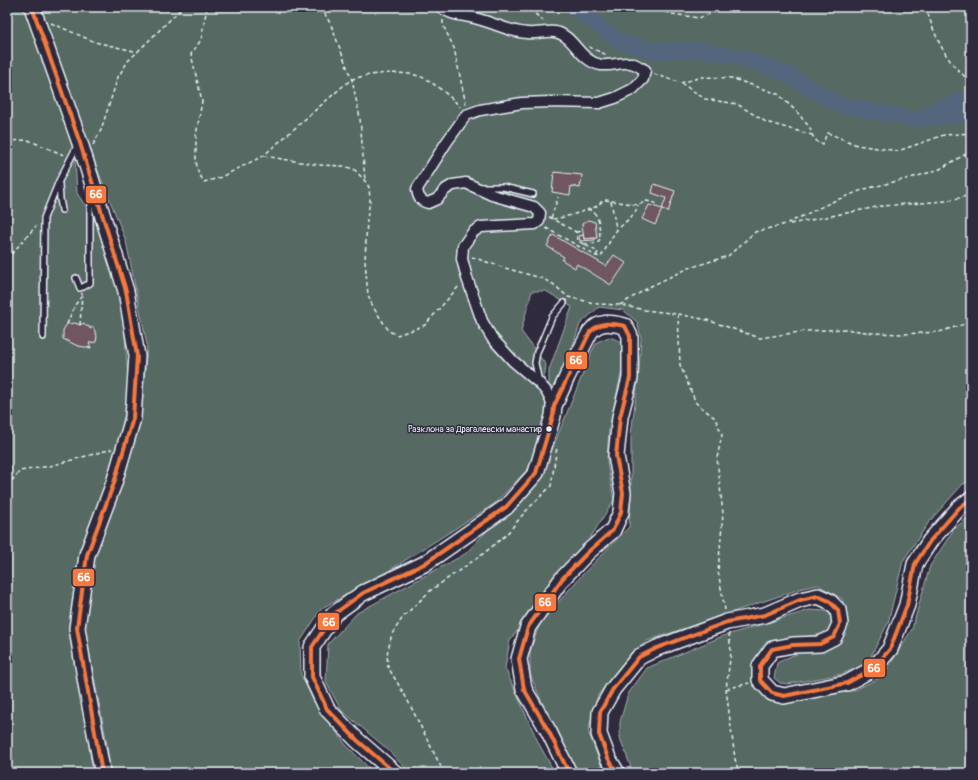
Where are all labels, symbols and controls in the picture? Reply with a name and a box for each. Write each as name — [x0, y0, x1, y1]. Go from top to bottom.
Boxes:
line badge: 66 — [85, 185, 107, 204]
text: 66 — [90, 188, 103, 201]
line badge: 66 — [565, 351, 588, 370]
text: 66 — [570, 354, 583, 367]
place label: Разклона за Драгалевски манастир — [408, 424, 542, 435]
marker: Разклона за Драгалевски манастир — [544, 424, 554, 434]
line badge: 66 — [72, 568, 95, 587]
text: 66 — [78, 571, 91, 584]
line badge: 66 — [534, 593, 557, 612]
text: 66 — [539, 596, 552, 609]
line badge: 66 — [317, 612, 340, 631]
text: 66 — [323, 616, 336, 629]
line badge: 66 — [863, 658, 886, 678]
text: 66 — [868, 662, 881, 675]

